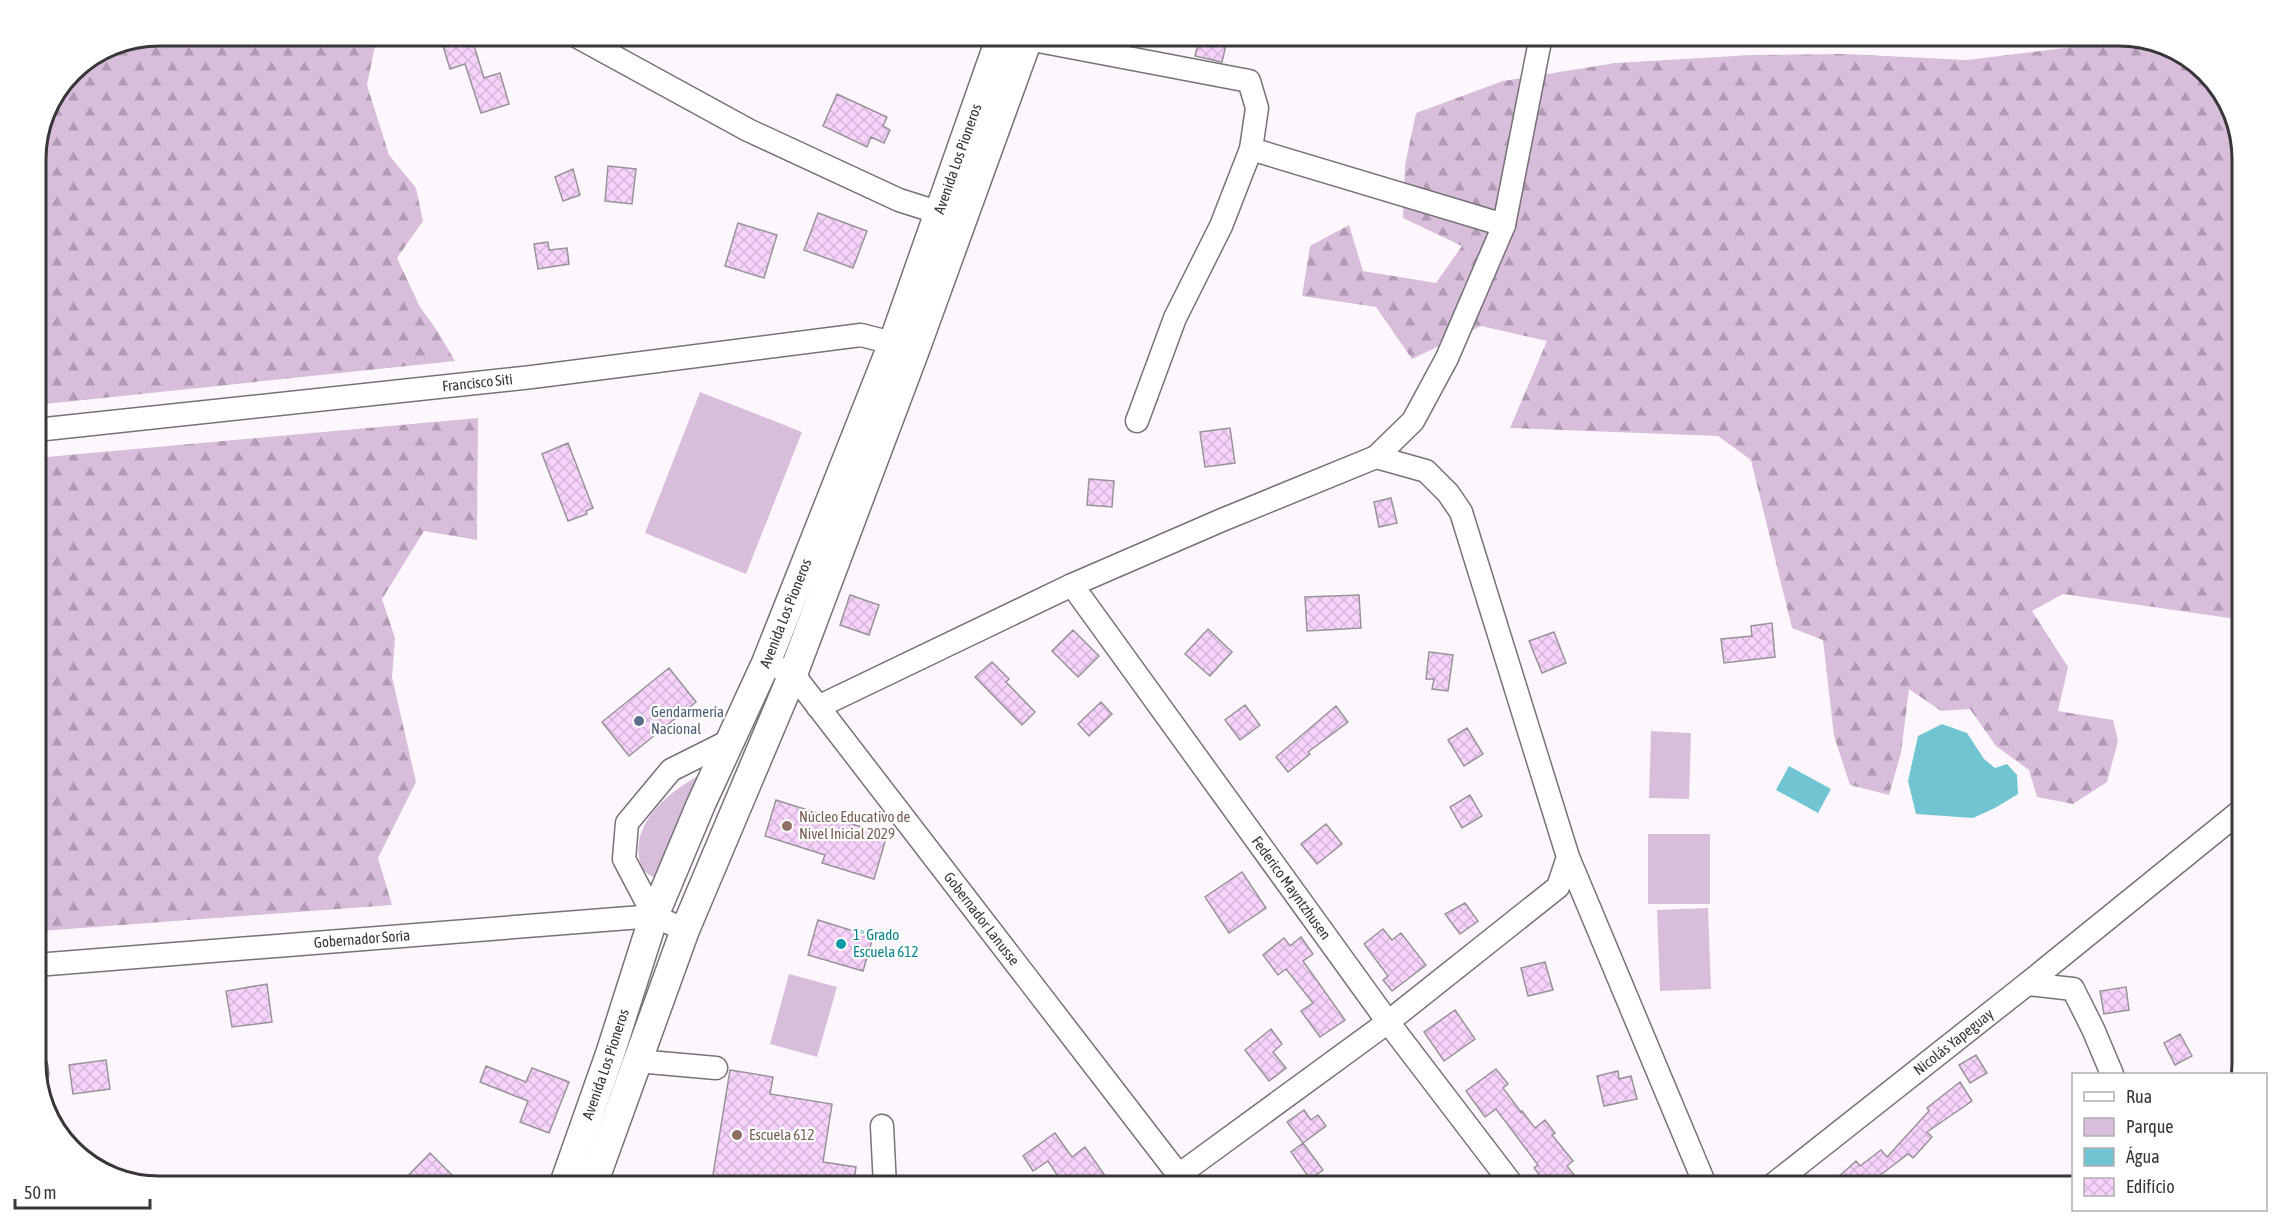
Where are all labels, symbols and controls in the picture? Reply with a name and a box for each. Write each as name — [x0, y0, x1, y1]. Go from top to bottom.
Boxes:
street label: Avenida Los Pioneros — [930, 101, 985, 216]
street label: Francisco Siti — [441, 370, 513, 395]
street label: Avenida Los Pioneros — [756, 556, 814, 670]
place label: Gendarmería Nacional — [651, 703, 724, 737]
marker: Gendarmería Nacional — [632, 714, 646, 728]
place label: Núcleo Educativo de Nivel Inicial 2029 — [799, 808, 911, 842]
marker: Núcleo Educativo de Nivel Inicial 2029 — [780, 819, 794, 833]
street label: Federico Mayntzhusen — [1249, 833, 1335, 943]
street label: Gobernador Lanusse — [941, 869, 1023, 969]
street label: Gobernador Soria — [313, 926, 411, 951]
place label: 1º Grado Escuela 612 — [853, 926, 918, 960]
marker: 1º Grado Escuela 612 — [834, 937, 848, 951]
street label: Nicolás Yapeguay — [1910, 1005, 1997, 1078]
street label: Avenida Los Pioneros — [579, 1007, 632, 1122]
legend — [2072, 1073, 2267, 1211]
text: Rua — [2126, 1086, 2152, 1107]
text: Parque — [2126, 1116, 2174, 1137]
place label: Escuela 612 — [749, 1126, 814, 1143]
marker: Escuela 612 — [730, 1128, 744, 1142]
text: Água — [2126, 1146, 2160, 1167]
scale bar — [15, 1172, 150, 1210]
text: Edifício — [2126, 1176, 2175, 1197]
text: 50 m — [24, 1182, 56, 1203]

